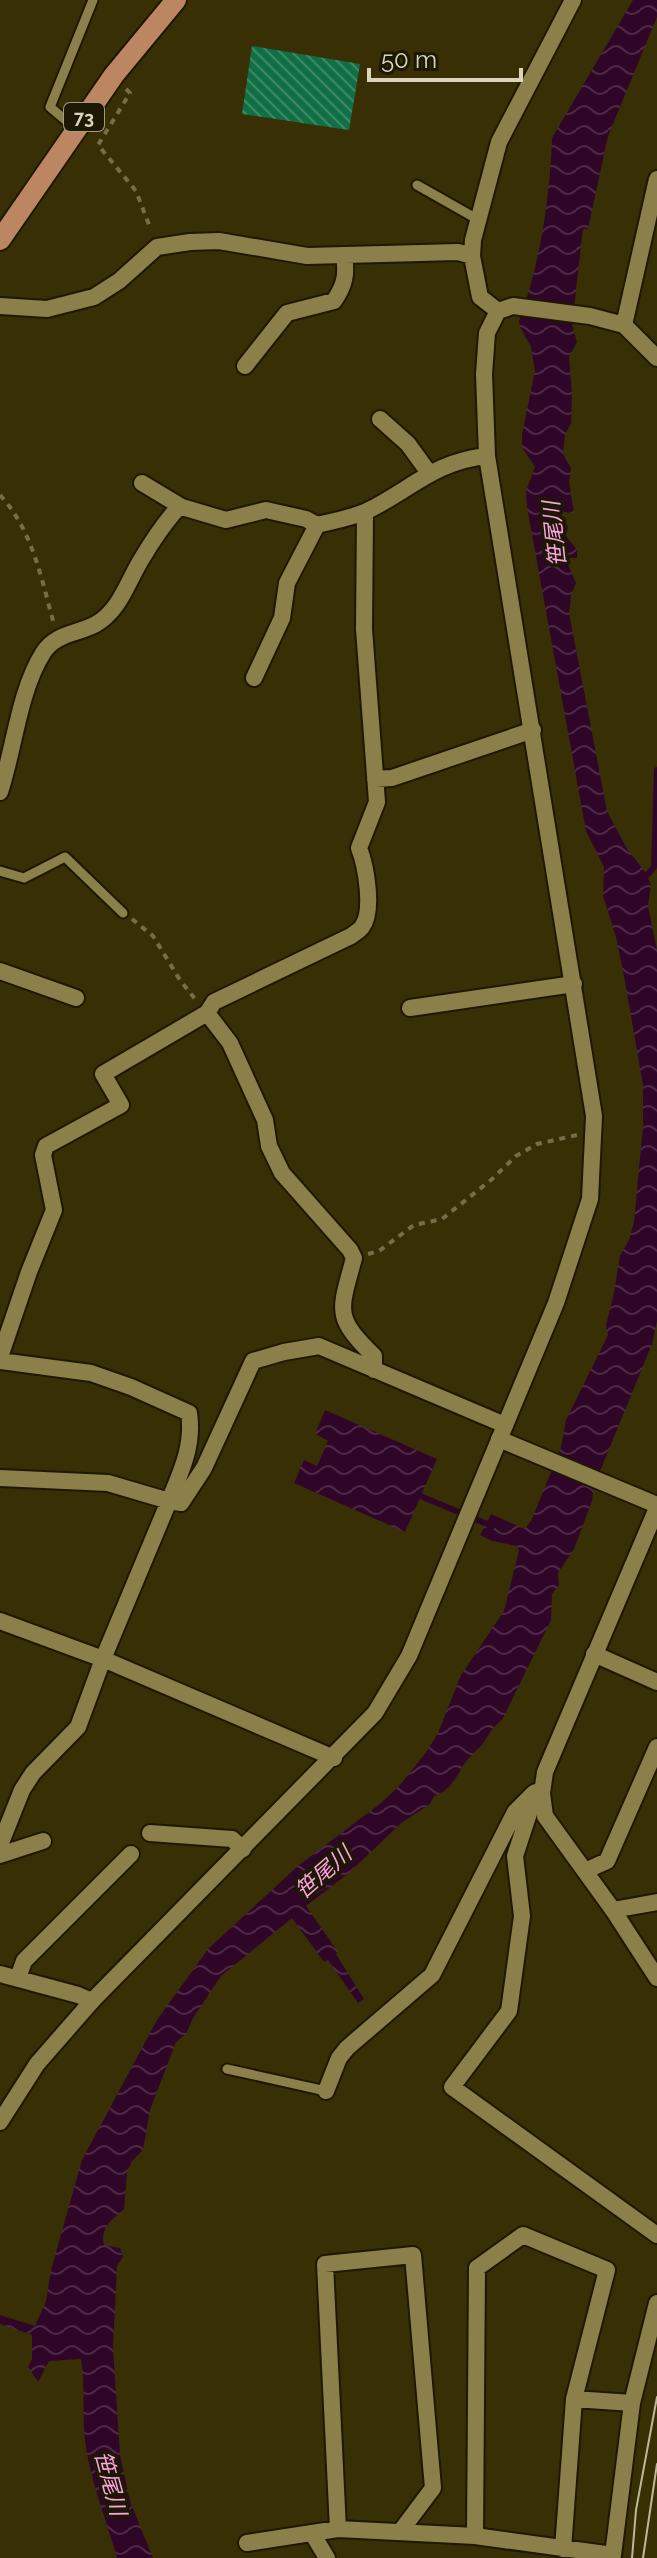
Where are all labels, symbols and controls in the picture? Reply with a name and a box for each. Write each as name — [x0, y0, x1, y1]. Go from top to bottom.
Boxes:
scale bar — [369, 32, 521, 82]
text: 50 m — [381, 45, 437, 74]
road number: 73 — [64, 103, 104, 131]
water label: 笹尾川 — [537, 498, 570, 568]
water label: 笹尾川 — [290, 1839, 358, 1903]
water label: 笹尾川 — [90, 2448, 133, 2520]

